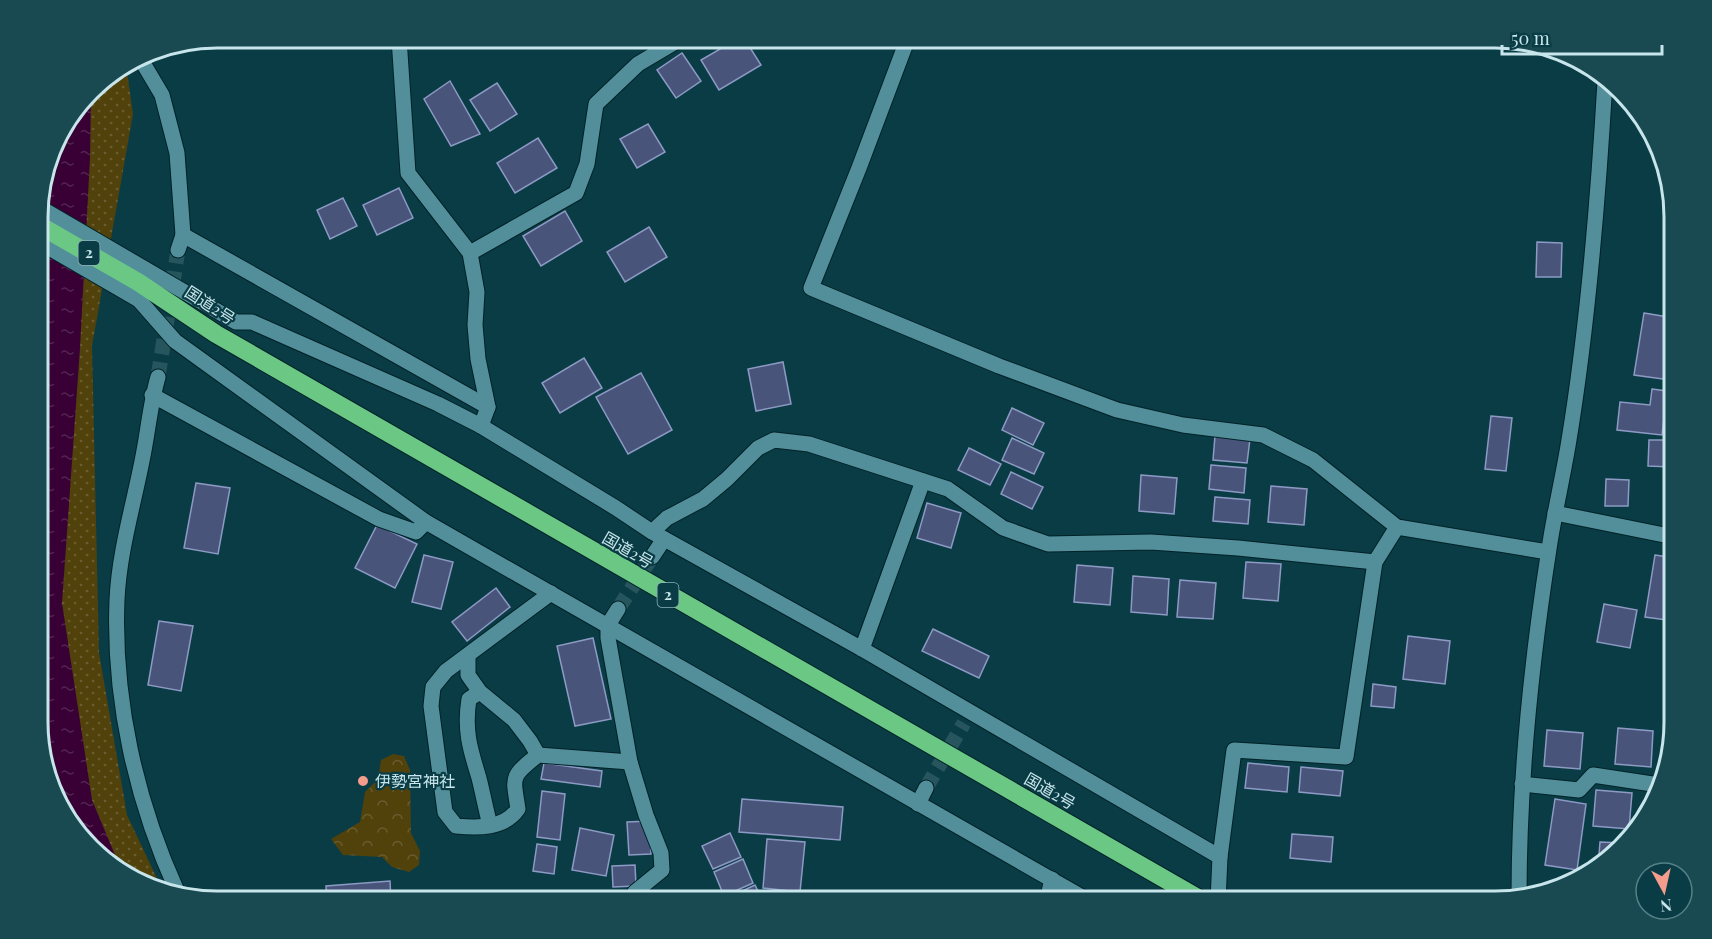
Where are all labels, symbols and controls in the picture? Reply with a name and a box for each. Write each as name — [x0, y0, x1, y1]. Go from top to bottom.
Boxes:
scale bar — [1502, 18, 1662, 56]
text: 50 m — [1511, 26, 1550, 50]
road number: 2 — [78, 241, 100, 265]
street label: 国道2号 — [181, 281, 239, 329]
street label: 国道2号 — [599, 527, 658, 573]
road number: 2 — [658, 583, 678, 607]
street label: 国道2号 — [1021, 768, 1080, 814]
place label: 伊勢宮神社 — [375, 770, 455, 791]
marker: 伊勢宮神社 — [356, 774, 370, 788]
north arrow — [1634, 861, 1694, 921]
text: N — [1659, 895, 1673, 918]

